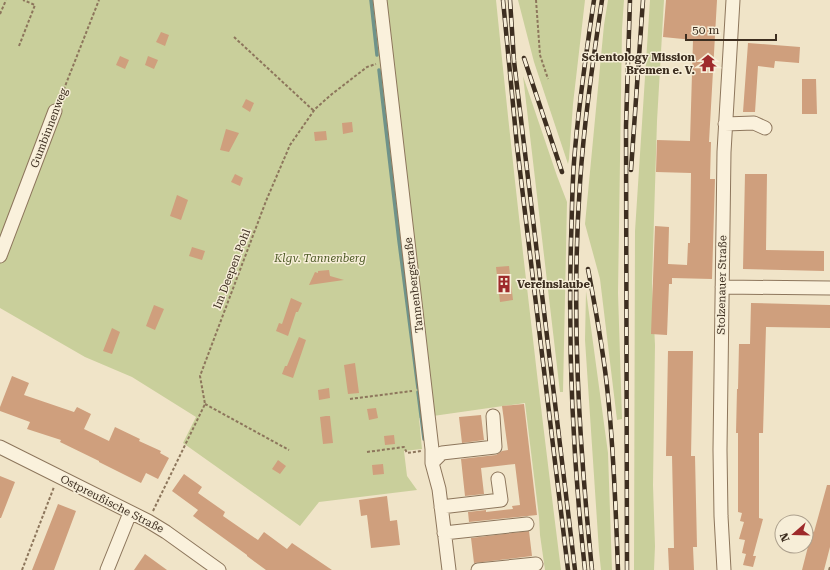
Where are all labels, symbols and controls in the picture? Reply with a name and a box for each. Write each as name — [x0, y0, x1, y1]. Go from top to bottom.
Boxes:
scale bar — [686, 16, 776, 42]
text: 50 m — [692, 23, 719, 37]
place label: Scientology Mission Bremen e. V. — [582, 51, 696, 77]
temple icon: Scientology Mission Bremen e. V. — [698, 53, 718, 73]
street label: Gumbinnenweg — [28, 86, 70, 170]
street label: Im Deepen Pohl — [211, 227, 253, 311]
street label: Stolzenauer Straße — [715, 235, 729, 335]
street label: Tannenbergstraße — [402, 237, 426, 333]
park label: Klgv. Tannenberg — [273, 252, 366, 265]
building icon: Vereinslaube — [494, 274, 514, 294]
place label: Vereinslaube — [517, 278, 590, 291]
street label: Ostpreußische Straße — [58, 472, 166, 536]
north arrow — [774, 514, 814, 554]
text: N — [777, 531, 793, 543]

